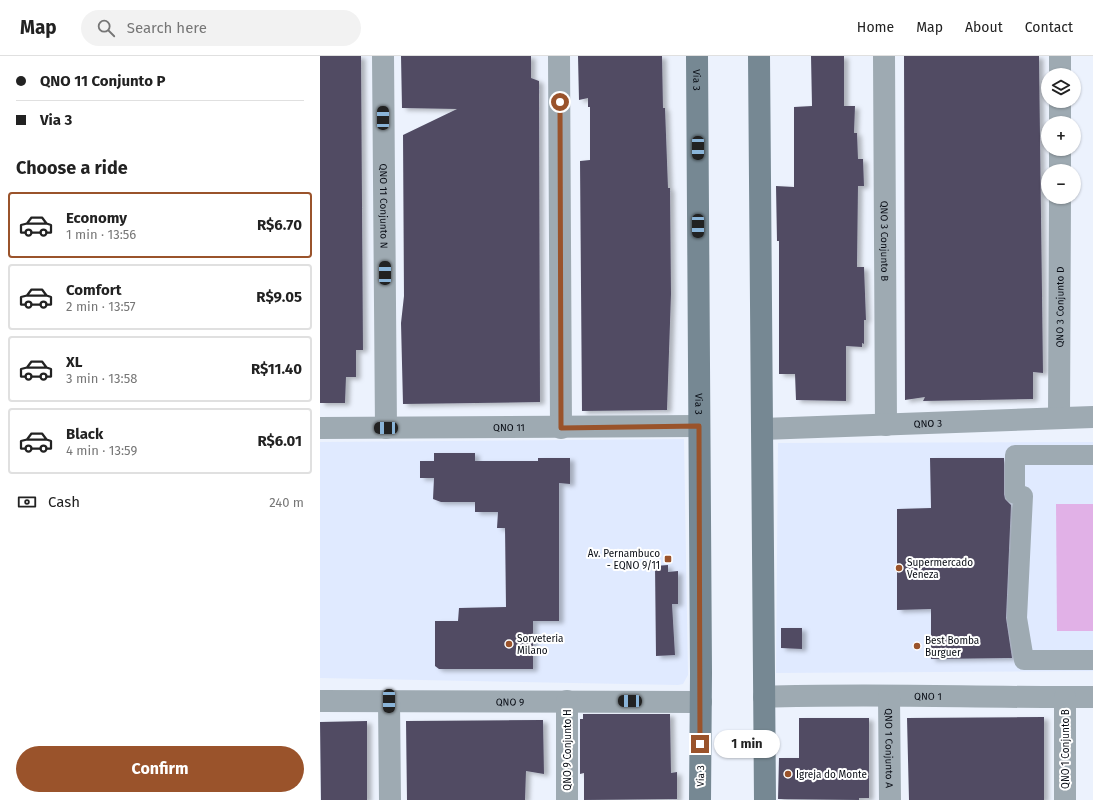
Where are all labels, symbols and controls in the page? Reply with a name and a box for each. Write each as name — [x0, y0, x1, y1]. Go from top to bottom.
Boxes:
search box — [81, 10, 361, 46]
text: Map — [20, 16, 57, 39]
icon: search — [95, 17, 117, 39]
text: Search here — [127, 19, 207, 37]
text: Home — [857, 19, 894, 36]
text: Map — [916, 19, 943, 36]
text: About — [965, 19, 1003, 36]
text: Contact — [1025, 19, 1073, 36]
map controls — [1041, 68, 1081, 204]
button: layers — [1041, 68, 1081, 108]
street label: Via 3 — [690, 69, 702, 91]
text: QNO 11 Conjunto P — [40, 72, 165, 90]
route start — [551, 93, 569, 111]
car — [377, 106, 389, 130]
text: Via 3 — [40, 111, 72, 129]
button: + — [1041, 116, 1081, 156]
car — [692, 136, 704, 160]
text: Choose a ride — [16, 157, 128, 179]
street label: QNO 11 Conjunto N — [377, 163, 390, 249]
button: − — [1041, 164, 1081, 204]
street label: QNO 3 Conjunto B — [878, 201, 890, 281]
icon: car — [18, 207, 54, 243]
text: Economy — [66, 209, 127, 227]
car — [692, 214, 704, 238]
text: R$6.70 — [257, 216, 302, 234]
text: 1 min · 13:56 — [66, 227, 136, 242]
car — [379, 261, 391, 285]
street label: QNO 3 Conjunto D — [1054, 266, 1067, 348]
icon: car — [18, 279, 54, 315]
text: Comfort — [66, 281, 122, 299]
text: R$9.05 — [256, 288, 302, 306]
text: 2 min · 13:57 — [66, 299, 136, 314]
icon: car — [18, 351, 54, 387]
text: XL — [66, 353, 82, 371]
text: R$11.40 — [251, 360, 302, 378]
text: 3 min · 13:58 — [66, 371, 137, 386]
street label: Via 3 — [692, 393, 704, 415]
street label: QNO 3 — [914, 417, 942, 430]
car — [374, 422, 398, 434]
street label: QNO 11 — [493, 422, 525, 434]
icon: car — [18, 423, 54, 459]
text: Black — [66, 425, 103, 443]
text: R$6.01 — [257, 432, 302, 450]
text: 4 min · 13:59 — [66, 443, 137, 458]
icon: cash — [16, 491, 38, 513]
text: Cash — [48, 493, 80, 511]
text: 240 m — [269, 495, 304, 510]
place label: Av. Pernambuco - EQNO 9/11 — [588, 548, 660, 572]
marker: Av. Pernambuco - EQNO 9/11 — [663, 554, 673, 564]
place label: Supermercado Veneza — [907, 557, 973, 581]
marker: Supermercado Veneza — [894, 563, 904, 573]
place label: Sorveteria Milano — [517, 633, 564, 657]
place label: Best Bomba Burguer — [925, 635, 979, 659]
marker: Sorveteria Milano — [504, 639, 514, 649]
marker: Best Bomba Burguer — [912, 641, 922, 651]
car — [383, 689, 395, 713]
street label: QNO 1 — [914, 691, 942, 703]
car — [618, 695, 642, 707]
street label: QNO 9 — [496, 696, 524, 709]
street label: QNO 1 Conjunto A — [882, 708, 895, 788]
street label: QNO 9 Conjunto H — [562, 709, 574, 791]
street label: QNO 1 Conjunto B — [1060, 709, 1072, 789]
callout: 1 min — [714, 730, 780, 758]
route end — [691, 735, 709, 753]
text: 1 min — [731, 736, 763, 751]
button: Confirm — [16, 746, 304, 792]
street label: Via 3 — [695, 765, 707, 787]
marker: Igreja do Monte — [783, 769, 793, 779]
place label: Igreja do Monte — [796, 769, 867, 781]

